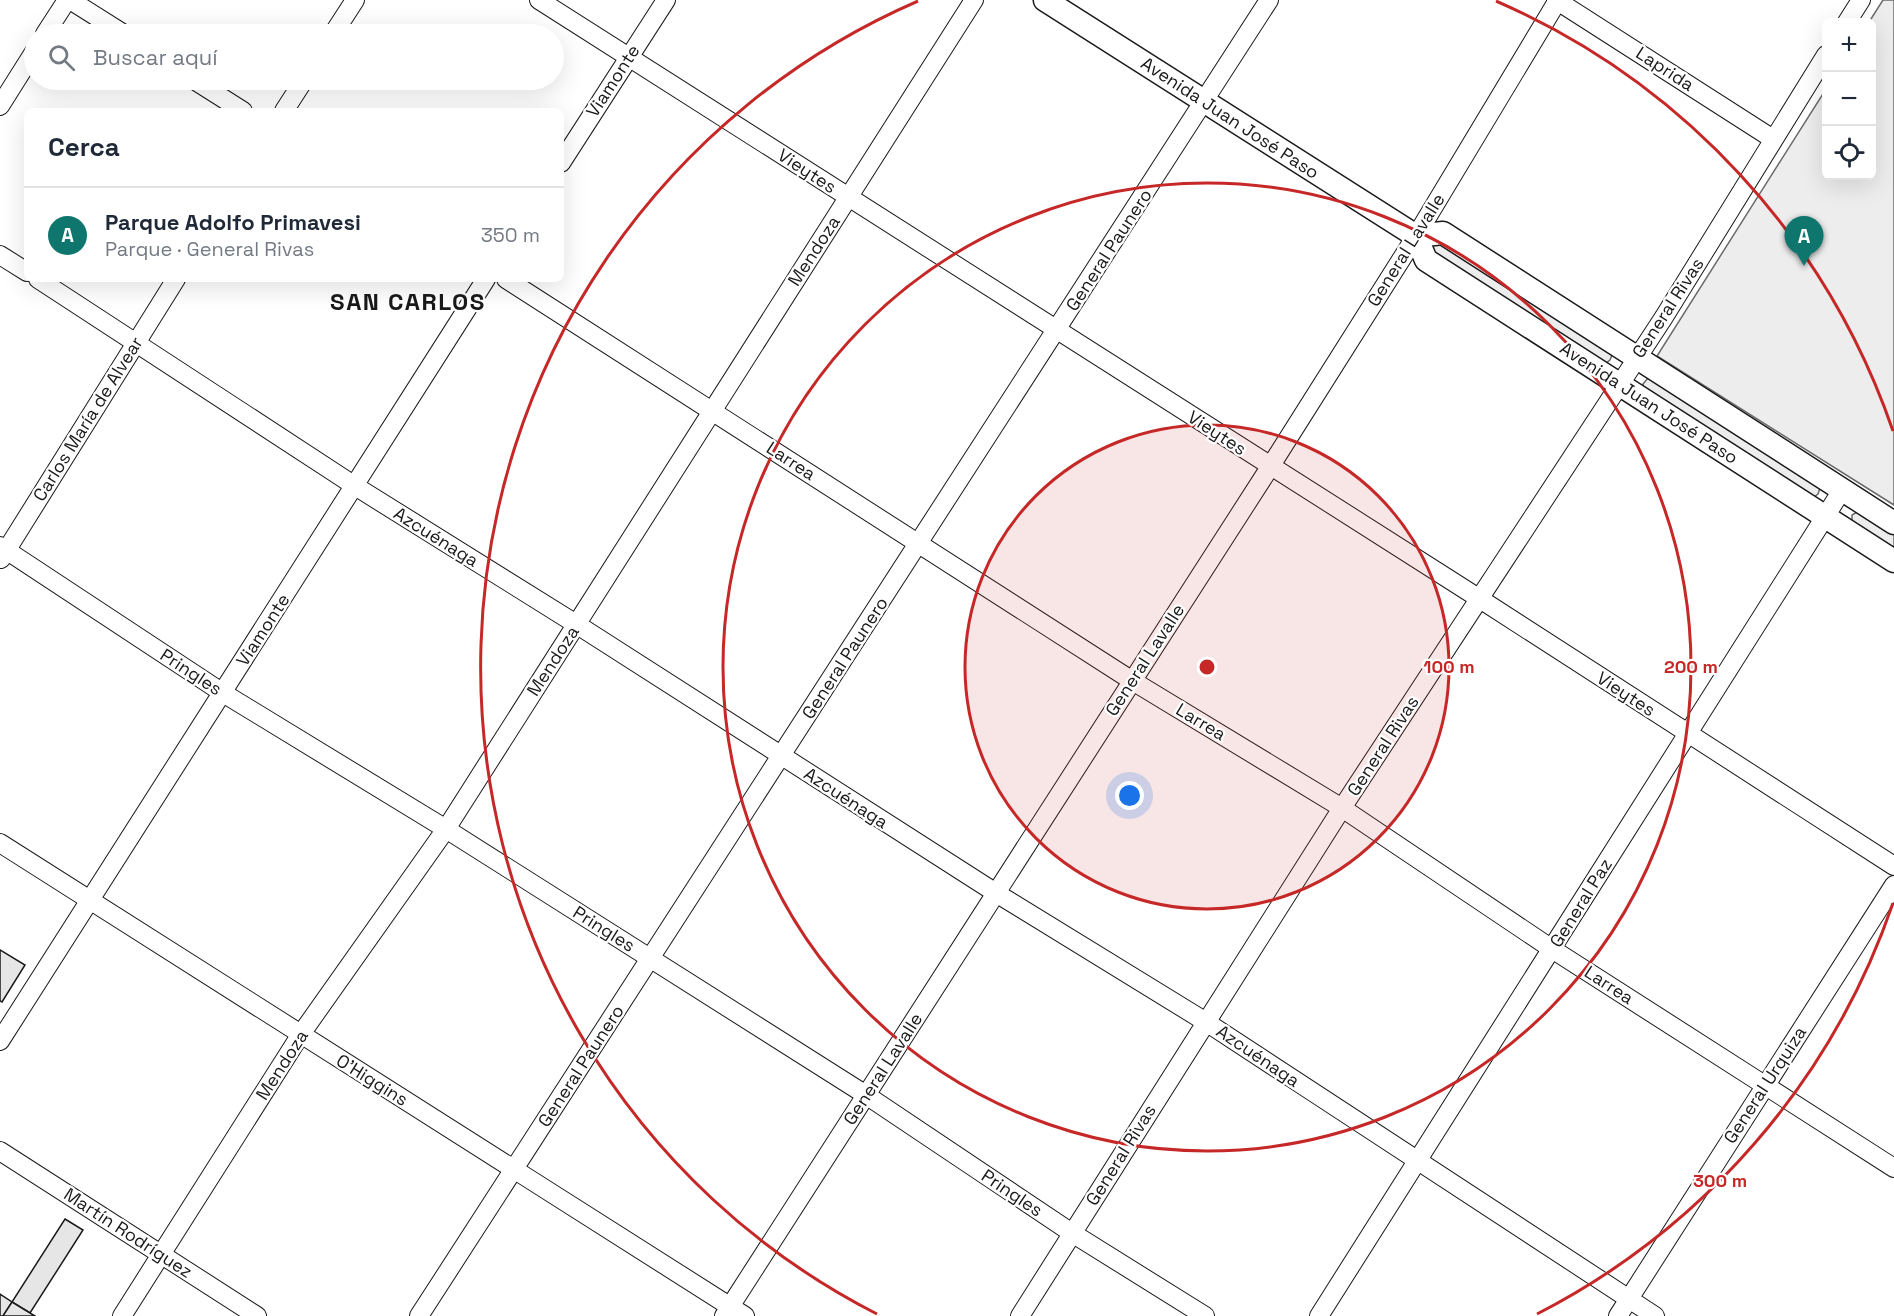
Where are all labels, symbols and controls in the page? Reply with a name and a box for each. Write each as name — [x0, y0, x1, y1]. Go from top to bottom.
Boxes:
map controls — [1822, 18, 1876, 180]
button: + — [1822, 18, 1876, 72]
search box — [24, 24, 564, 90]
street label: Viamonte — [581, 40, 645, 121]
icon: search — [45, 41, 78, 74]
street label: Laprida — [1632, 41, 1699, 96]
text: Buscar aquí — [93, 43, 218, 71]
street label: Avenida Juan José Paso — [1137, 51, 1324, 184]
button: − — [1822, 72, 1876, 126]
button: locate — [1822, 126, 1876, 180]
text: Cerca — [48, 130, 120, 164]
street label: Vieytes — [774, 143, 841, 198]
street label: General Paunero — [1061, 184, 1157, 315]
street label: General Lavalle — [1362, 189, 1450, 311]
text: Parque Adolfo Primavesi — [105, 208, 361, 236]
street label: Mendoza — [782, 211, 845, 290]
pin: A — [1784, 216, 1824, 266]
text: A — [61, 222, 74, 248]
text: 350 m — [481, 222, 540, 248]
text: Parque · General Rivas — [105, 236, 314, 262]
street label: General Rivas — [1627, 253, 1709, 362]
district label: SAN CARLOS — [330, 286, 486, 317]
street label: Carlos María de Alvear — [27, 332, 148, 505]
street label: Avenida Juan José Paso — [1556, 336, 1743, 469]
street label: Vieytes — [1184, 405, 1251, 460]
street label: Larrea — [762, 436, 820, 485]
street label: Azcuénaga — [390, 501, 483, 572]
street label: Viamonte — [231, 589, 295, 670]
street label: General Paunero — [797, 592, 893, 723]
street label: General Lavalle — [1100, 599, 1189, 720]
street label: Mendoza — [521, 621, 584, 700]
street label: Pringles — [156, 643, 227, 700]
text: 100 m — [1423, 655, 1475, 678]
text: 200 m — [1664, 655, 1718, 678]
centre of rings — [1197, 657, 1217, 677]
street label: Vieytes — [1593, 666, 1660, 721]
street label: General Rivas — [1342, 691, 1424, 800]
street label: Larrea — [1172, 698, 1231, 745]
street label: Azcuénaga — [800, 762, 893, 833]
your location — [1115, 781, 1144, 810]
street label: General Paz — [1544, 854, 1617, 951]
street label: Pringles — [569, 900, 640, 957]
street label: Larrea — [1580, 960, 1638, 1009]
street label: General Paunero — [533, 1000, 629, 1131]
street label: General Lavalle — [838, 1008, 927, 1129]
street label: Azcuénaga — [1212, 1019, 1304, 1092]
street label: General Urquiza — [1718, 1022, 1811, 1148]
street label: Mendoza — [250, 1025, 313, 1104]
street label: O'Higgins — [332, 1048, 413, 1111]
street label: General Rivas — [1080, 1100, 1161, 1210]
street label: Pringles — [977, 1164, 1047, 1221]
text: 300 m — [1693, 1169, 1747, 1192]
street label: Martín Rodríguez — [60, 1182, 197, 1283]

